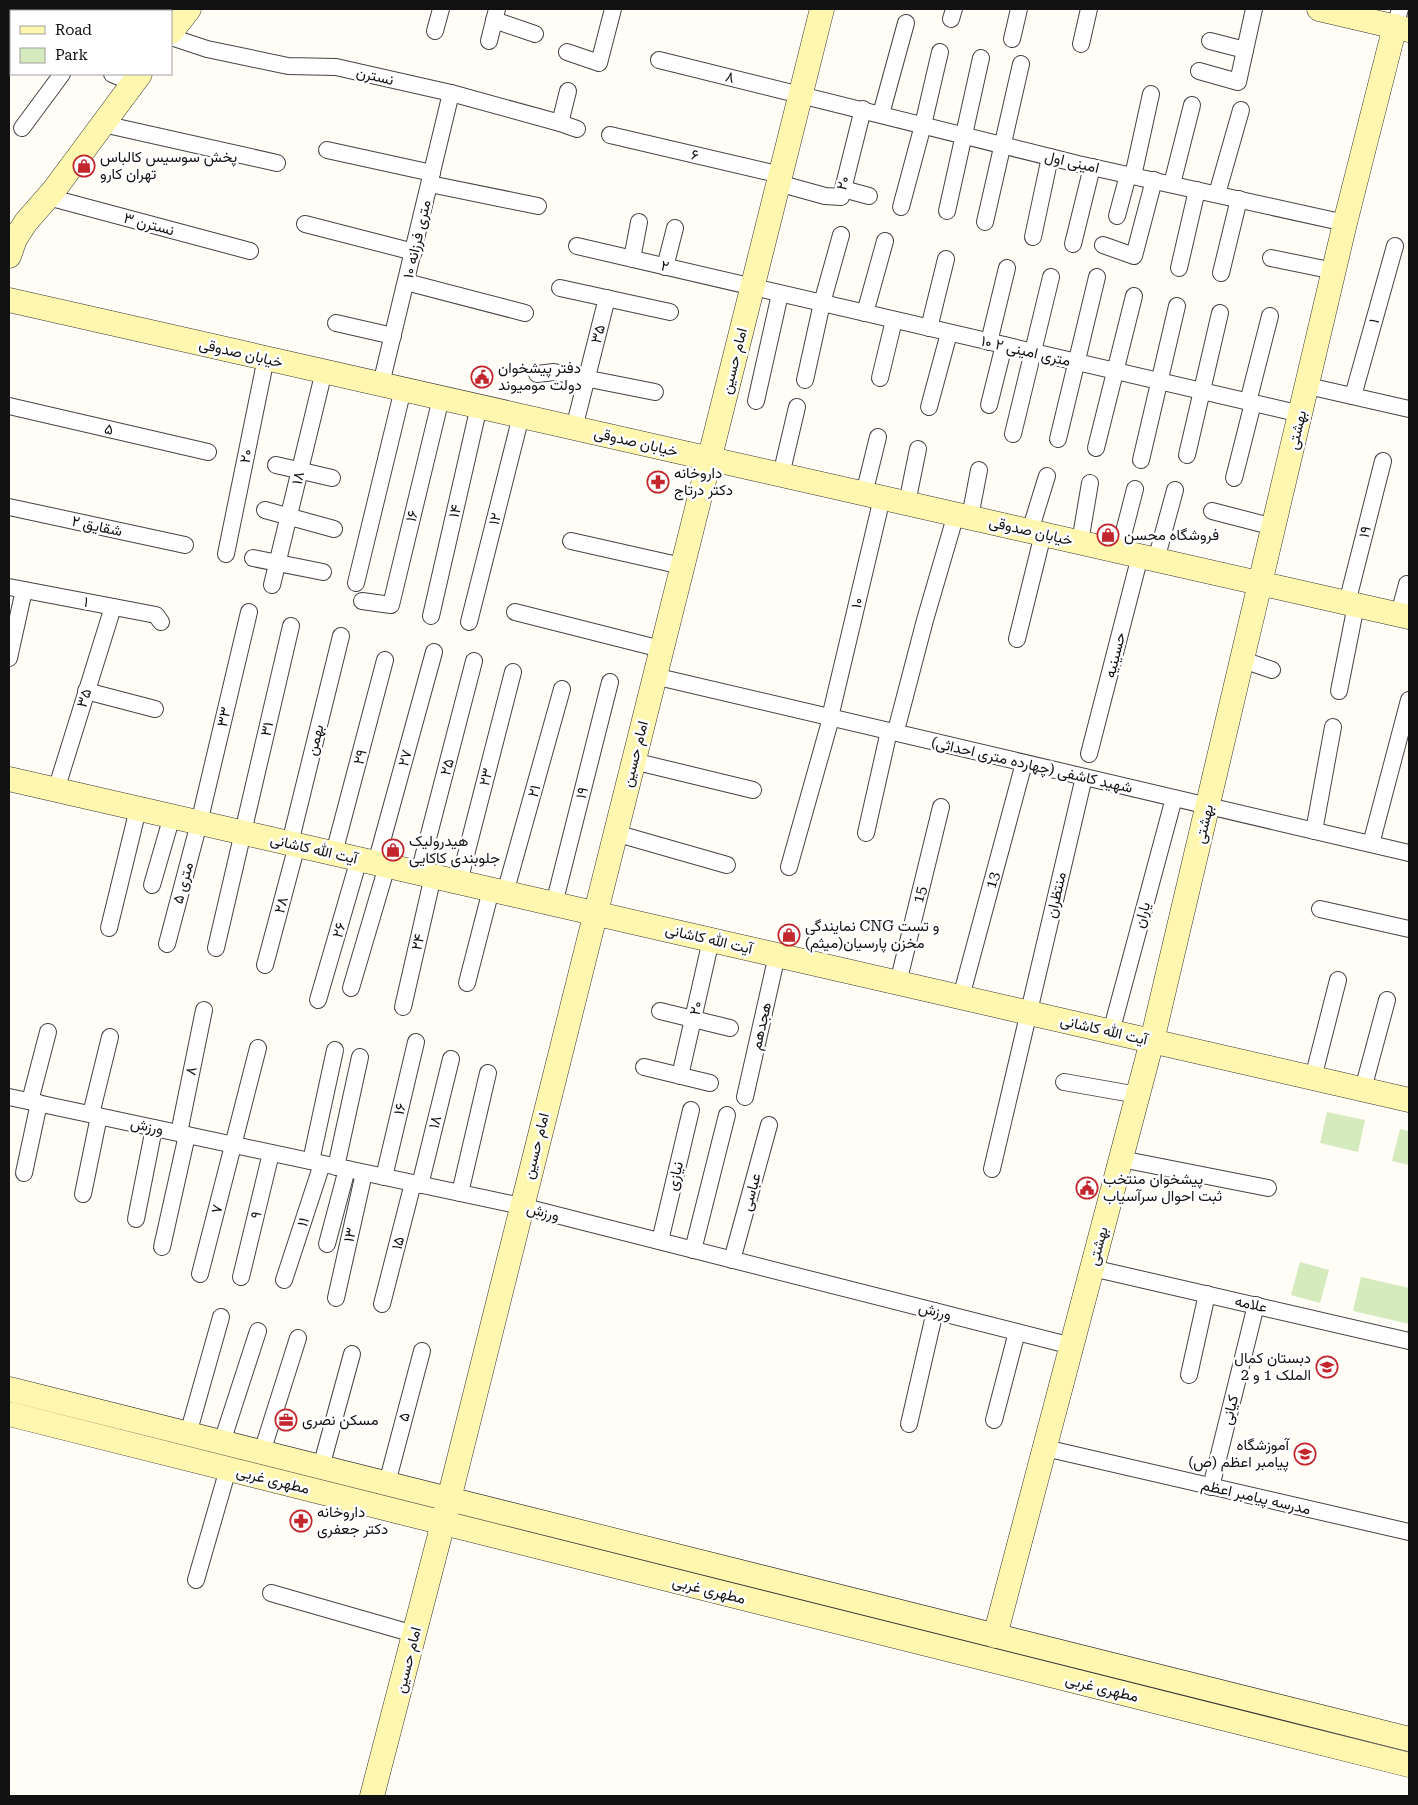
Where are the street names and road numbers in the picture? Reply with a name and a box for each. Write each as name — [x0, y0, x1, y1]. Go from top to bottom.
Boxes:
street label: نسترن — [355, 63, 395, 89]
street label: ۸ — [724, 67, 737, 87]
street label: ۶ — [689, 145, 701, 165]
street label: امینی اول — [1043, 147, 1101, 178]
street label: ۲۰ — [832, 174, 854, 192]
street label: ۱۰ متری فرزانه — [399, 198, 436, 280]
street label: نسترن ۳ — [122, 209, 176, 239]
street label: ۲ — [659, 256, 671, 276]
street label: ۱ — [1365, 316, 1383, 326]
street label: ۳۵ — [587, 323, 609, 345]
street label: امام حسین — [717, 326, 752, 396]
street label: ۱۰ متری امینی ۲ — [979, 332, 1073, 371]
street label: خیابان صدوقی — [197, 335, 285, 372]
street label: بهشتی — [1284, 409, 1311, 452]
street label: ۵ — [103, 419, 115, 439]
street label: خیابان صدوقی — [592, 424, 680, 461]
street label: ۲۰ — [236, 447, 256, 465]
street label: ۱۸ — [288, 469, 308, 486]
street label: ۱۴ — [445, 502, 465, 519]
street label: ۱۶ — [402, 508, 422, 524]
street label: ۱۲ — [485, 511, 505, 527]
street label: شقایق ۲ — [70, 512, 124, 541]
street label: خیابان صدوقی — [987, 513, 1075, 550]
street label: ۱۹ — [1355, 524, 1375, 540]
street label: ۱ — [82, 593, 90, 611]
street label: ۱۰ — [847, 596, 867, 610]
street label: حسینیه — [1101, 630, 1129, 680]
street label: ۳۵ — [73, 686, 95, 710]
street label: ۳۳ — [213, 705, 235, 729]
street label: امام حسین — [618, 719, 653, 789]
street label: ۳۱ — [257, 720, 277, 738]
street label: بهمن — [302, 723, 328, 758]
street label: شهید کاشفی (چهارده متری احداثی) — [929, 733, 1135, 798]
street label: ۲۹ — [349, 747, 371, 767]
street label: ۲۷ — [394, 747, 416, 768]
street label: ۲۵ — [436, 756, 458, 777]
street label: ۲۳ — [475, 766, 497, 788]
street label: ۲۱ — [524, 783, 544, 799]
street label: ۱۹ — [572, 785, 592, 801]
street label: بهشتی — [1191, 803, 1218, 846]
street label: آیت الله کاشانی — [268, 830, 361, 869]
street label: ۵ متری — [169, 860, 198, 906]
street label: 13 — [982, 870, 1003, 891]
street label: منتظران — [1042, 870, 1070, 920]
street label: 15 — [909, 884, 930, 905]
street label: ۲۸ — [270, 894, 292, 915]
street label: یاران — [1130, 900, 1154, 930]
street label: ۲۶ — [328, 920, 350, 940]
street label: آیت الله کاشانی — [663, 920, 756, 959]
street label: ۲۴ — [407, 932, 429, 952]
street label: ۲۰ — [686, 999, 706, 1017]
street label: هجدهم — [747, 1000, 776, 1052]
street label: آیت الله کاشانی — [1058, 1011, 1151, 1050]
street label: ۸ — [181, 1065, 201, 1077]
street label: ۱۶ — [390, 1101, 410, 1117]
street label: امام حسین — [519, 1111, 554, 1181]
street label: ۱۸ — [425, 1113, 445, 1131]
street label: ورزش — [129, 1114, 165, 1139]
street label: نیازی — [663, 1160, 688, 1193]
street label: عباسی — [737, 1171, 766, 1213]
street label: ورزش — [524, 1199, 561, 1226]
street label: ۷ — [207, 1202, 227, 1215]
street label: ۹ — [246, 1209, 266, 1221]
street label: ۱۱ — [293, 1215, 313, 1229]
street label: بهشتی — [1084, 1225, 1113, 1268]
street label: ۱۳ — [340, 1226, 360, 1244]
street label: ۱۵ — [388, 1234, 408, 1252]
street label: علامه — [1233, 1292, 1269, 1316]
street label: ورزش — [916, 1298, 953, 1325]
street label: کیانی — [1218, 1393, 1243, 1427]
street label: ۵ — [394, 1410, 414, 1424]
street label: مطهری غربی — [234, 1462, 311, 1499]
street label: مدرسه پیامبر اعظم — [1199, 1476, 1312, 1519]
street label: مطهری غربی — [670, 1572, 747, 1609]
street label: امام حسین — [391, 1625, 426, 1695]
street label: مطهری غربی — [1063, 1670, 1140, 1707]

